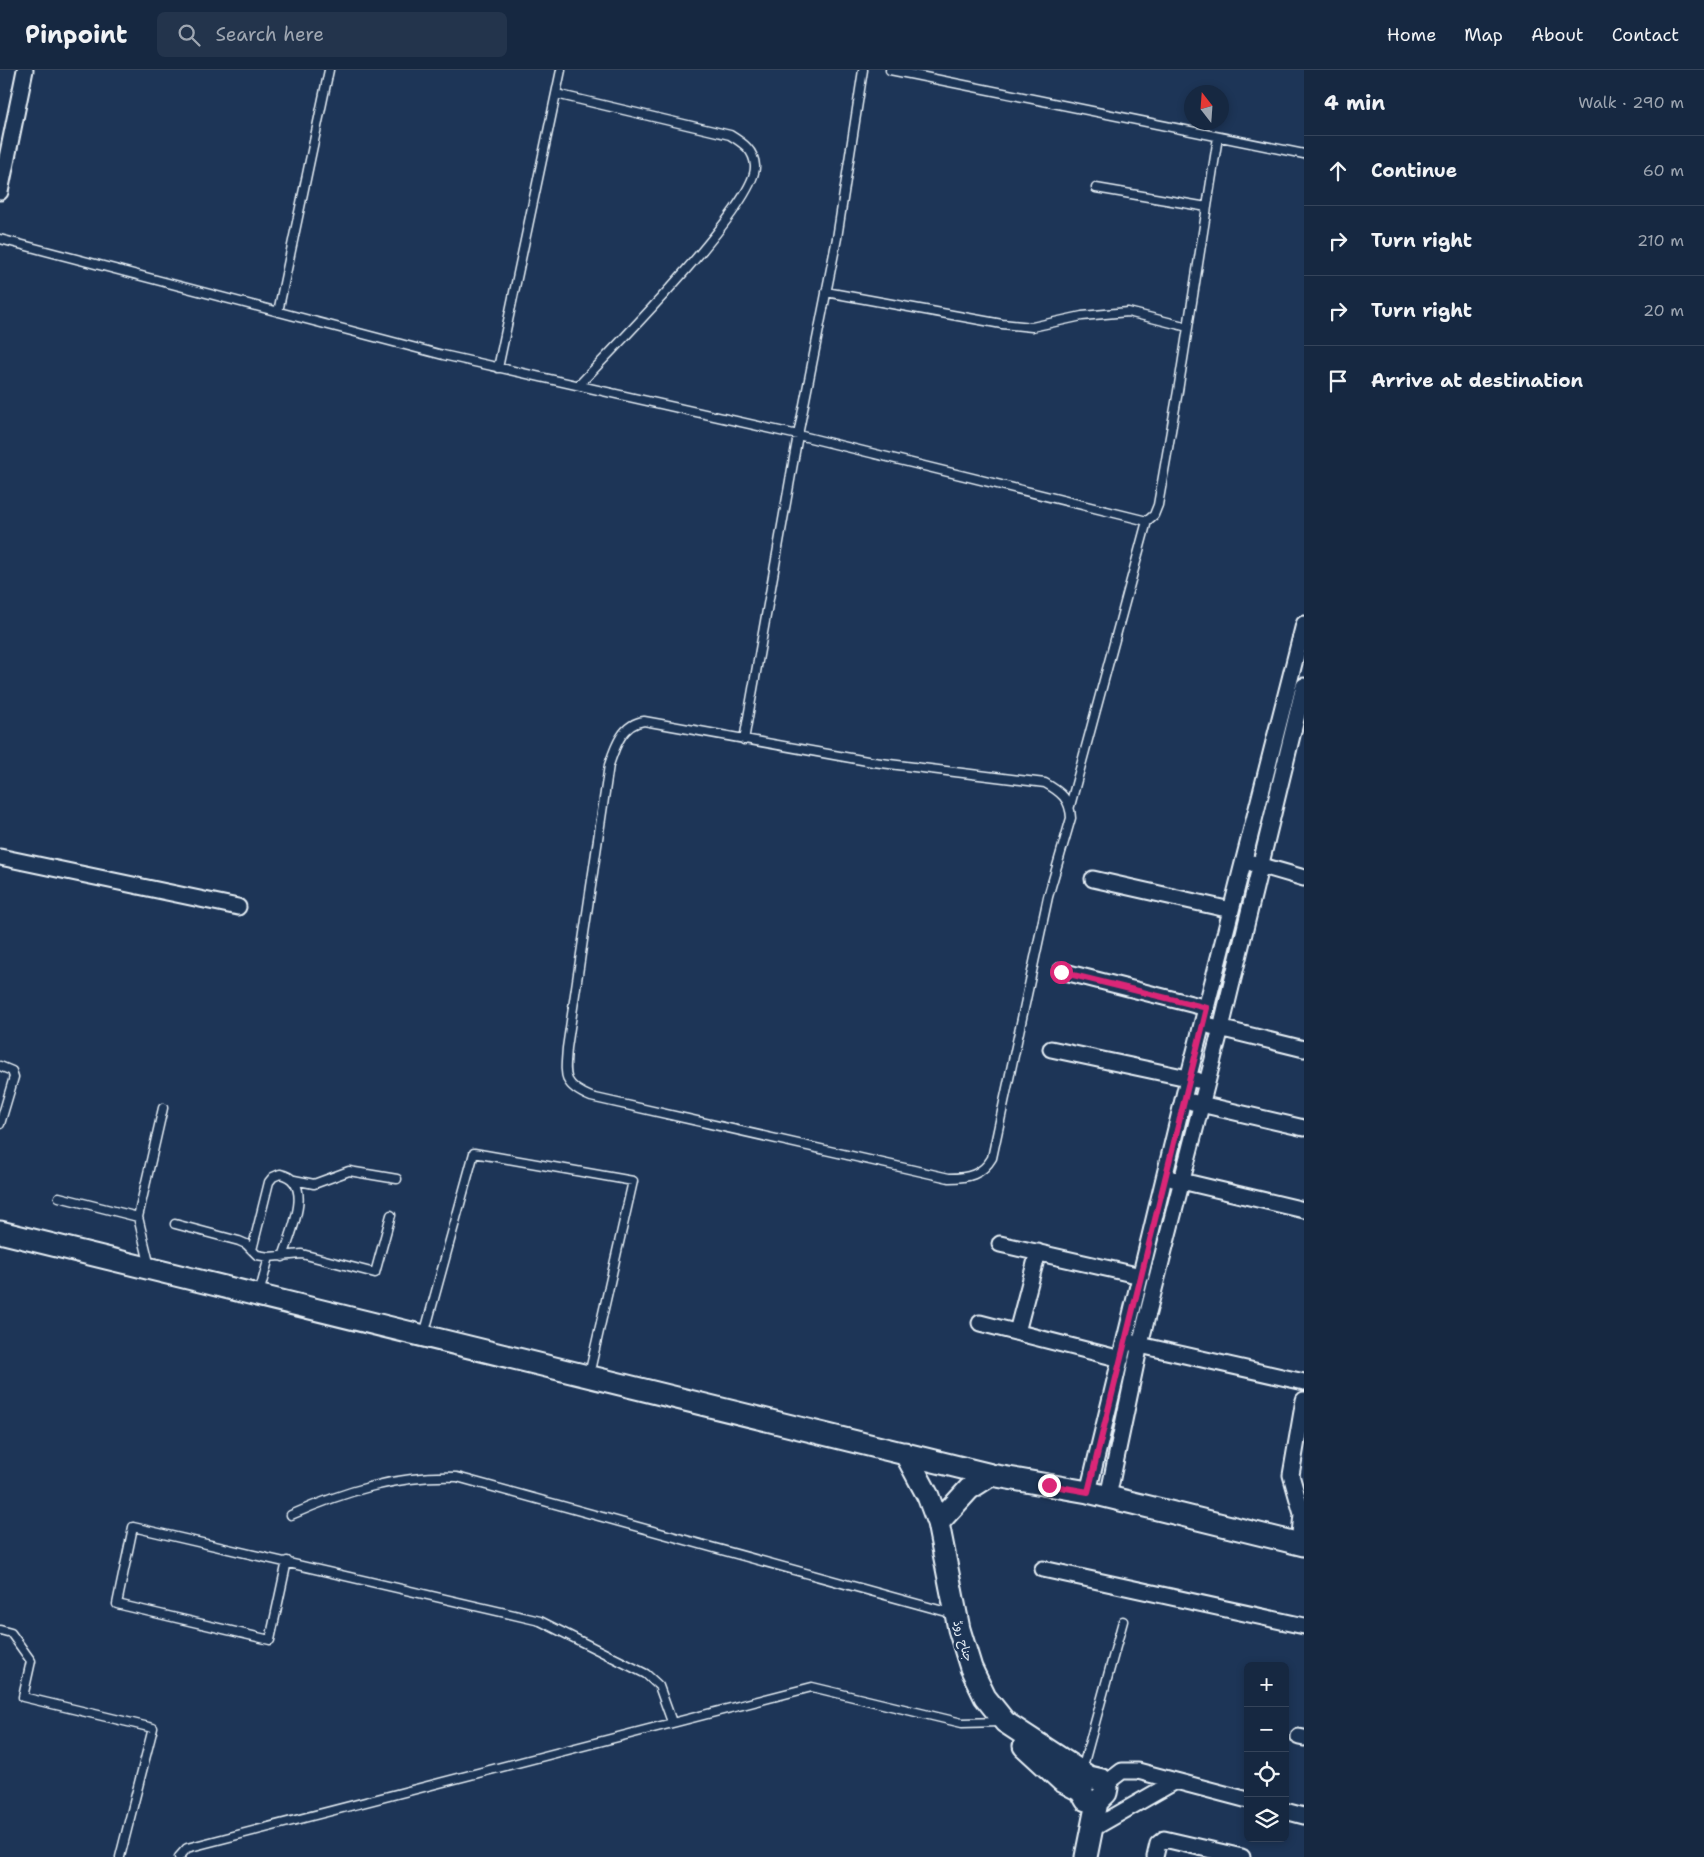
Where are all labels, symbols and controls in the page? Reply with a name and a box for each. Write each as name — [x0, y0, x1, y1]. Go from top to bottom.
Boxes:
search box — [157, 12, 507, 57]
text: Pinpoint — [25, 19, 127, 51]
icon: search — [175, 21, 203, 49]
text: Search here — [215, 22, 324, 47]
text: Home — [1387, 23, 1436, 47]
text: Map — [1464, 23, 1503, 47]
text: About — [1531, 23, 1584, 47]
text: Contact — [1612, 23, 1679, 47]
north arrow — [1184, 85, 1229, 130]
text: 4 min — [1324, 89, 1385, 117]
text: Walk · 290 m — [1578, 92, 1684, 113]
icon: ahead — [1324, 157, 1352, 185]
text: Continue — [1371, 158, 1457, 183]
text: 60 m — [1643, 160, 1684, 181]
icon: right — [1324, 227, 1352, 255]
text: Turn right — [1371, 228, 1472, 253]
text: 210 m — [1637, 230, 1684, 251]
icon: right — [1324, 297, 1352, 325]
text: Turn right — [1371, 298, 1472, 323]
text: 20 m — [1643, 300, 1684, 321]
icon: arrive — [1324, 367, 1352, 395]
text: Arrive at destination — [1371, 368, 1583, 393]
route start — [1050, 961, 1073, 984]
route end — [1038, 1474, 1061, 1497]
street label: جناح روڈ — [948, 1618, 977, 1664]
map controls — [1244, 1662, 1289, 1842]
button: + — [1244, 1662, 1289, 1707]
button: − — [1244, 1707, 1289, 1752]
button: locate — [1244, 1752, 1289, 1797]
button: layers — [1244, 1797, 1289, 1842]

